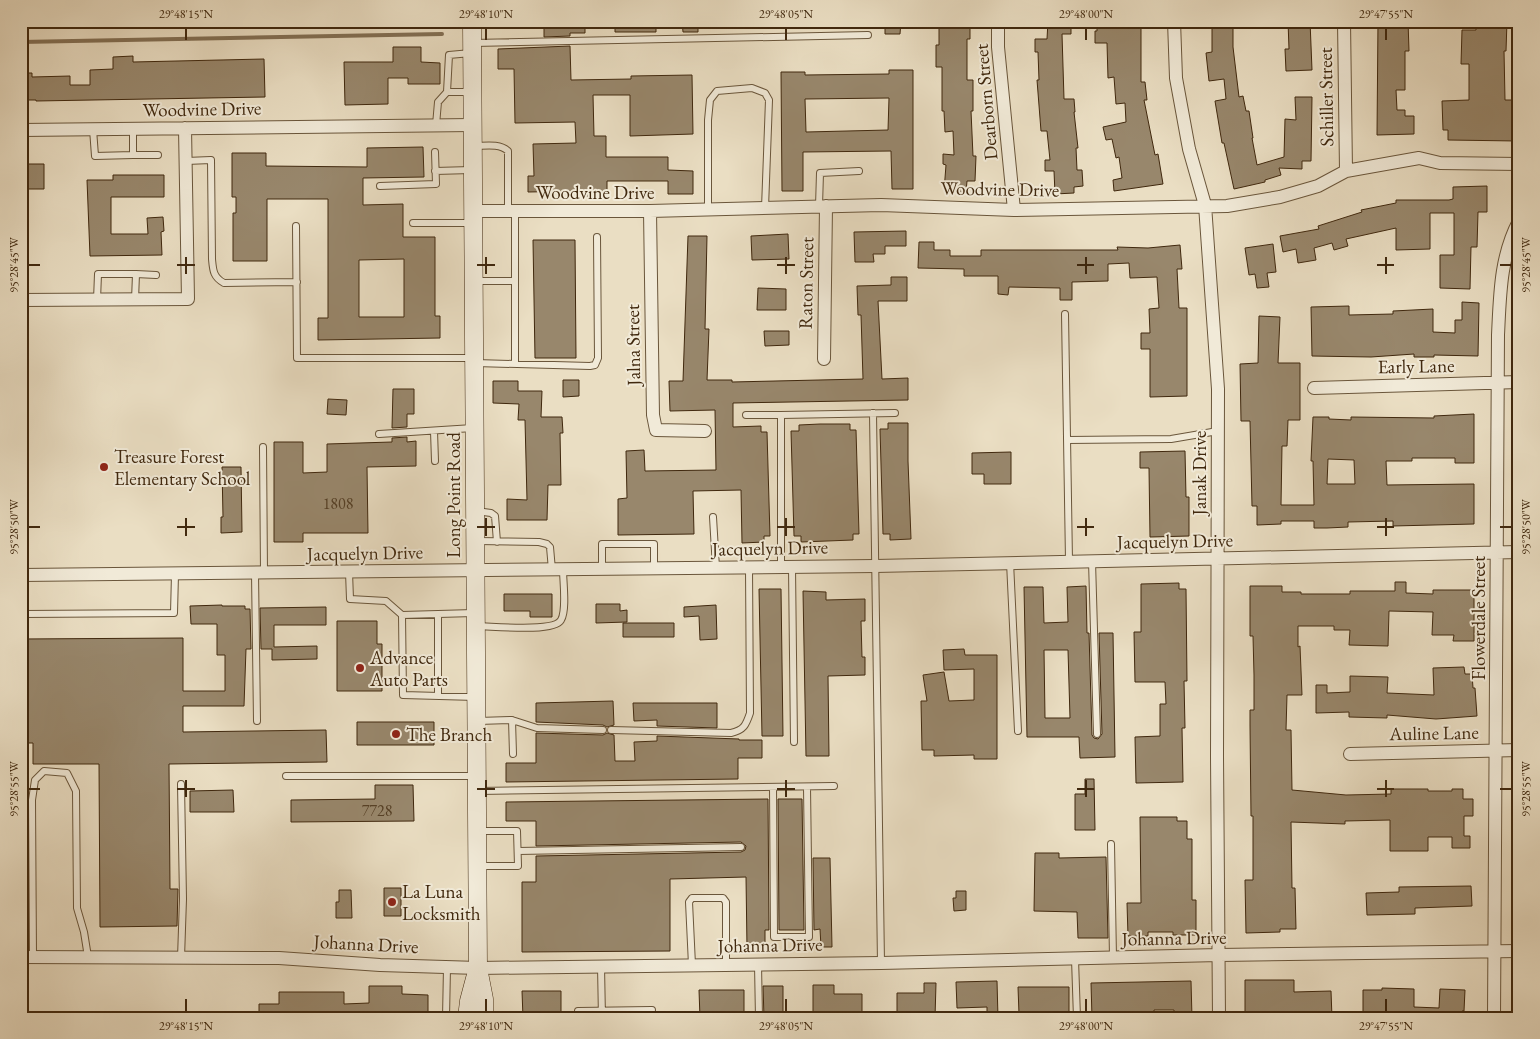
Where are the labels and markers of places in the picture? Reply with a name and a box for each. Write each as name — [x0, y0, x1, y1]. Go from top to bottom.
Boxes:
place label: Treasure Forest Elementary School — [114, 444, 251, 491]
marker: Treasure Forest Elementary School — [98, 461, 110, 473]
place label: Advance Auto Parts — [369, 645, 448, 692]
marker: Advance Auto Parts — [354, 662, 366, 674]
place label: The Branch — [406, 722, 493, 747]
marker: The Branch — [390, 728, 402, 740]
place label: La Luna Locksmith — [402, 879, 481, 926]
marker: La Luna Locksmith — [386, 896, 398, 908]

